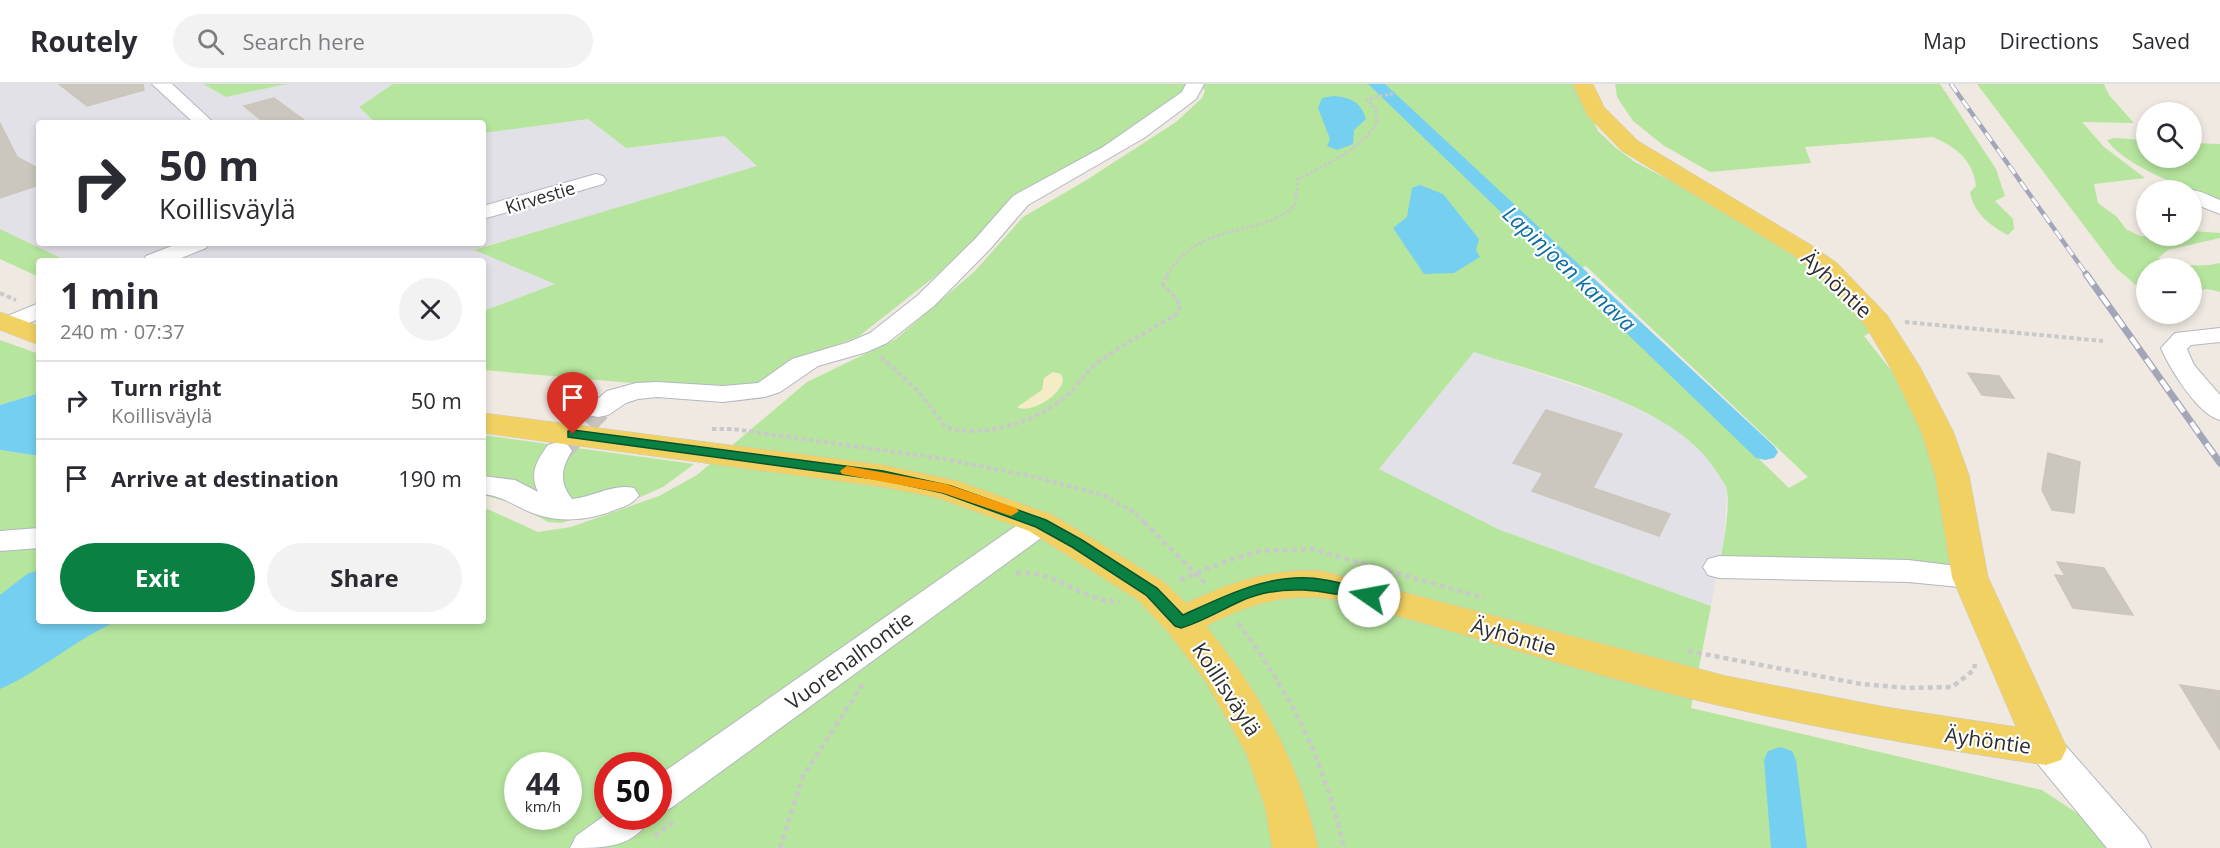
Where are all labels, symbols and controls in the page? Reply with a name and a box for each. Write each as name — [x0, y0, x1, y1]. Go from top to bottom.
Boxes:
search box — [173, 14, 593, 68]
text: Routely — [30, 22, 137, 60]
icon: search — [194, 25, 227, 58]
text: Search here — [242, 26, 365, 56]
text: Map — [1923, 27, 1966, 55]
text: Directions — [1999, 27, 2099, 55]
text: Saved — [2132, 27, 2190, 55]
map controls — [2136, 102, 2202, 324]
button: search — [2136, 102, 2202, 168]
text: 50 m — [159, 136, 259, 193]
icon: right — [60, 144, 138, 222]
street label: Kirvestie — [502, 175, 578, 219]
button: + — [2136, 180, 2202, 246]
text: Koillisväylä — [159, 190, 296, 227]
water label: Lapinjoen kanava — [1497, 198, 1643, 338]
street label: Äyhöntie — [1796, 244, 1878, 324]
button: − — [2136, 258, 2202, 324]
text: 1 min — [60, 271, 160, 320]
button: close — [399, 278, 462, 341]
text: 240 m · 07:37 — [60, 318, 185, 345]
text: Turn right — [111, 372, 222, 402]
pin — [547, 372, 598, 434]
icon: arrive — [556, 381, 589, 414]
icon: right — [60, 384, 93, 417]
text: 50 m — [411, 385, 462, 415]
text: Koillisväylä — [111, 402, 212, 429]
icon: arrive — [60, 462, 93, 495]
text: Arrive at destination — [111, 463, 339, 493]
text: 190 m — [398, 463, 462, 493]
button: Exit — [60, 543, 255, 612]
button: Share — [267, 543, 462, 612]
position arrow — [1337, 564, 1401, 628]
street label: Vuorenalhontie — [780, 604, 918, 716]
street label: Äyhöntie — [1468, 611, 1560, 661]
street label: Koillisväylä — [1186, 637, 1268, 741]
street label: Äyhöntie — [1943, 720, 2033, 760]
speed limit sign: 50 — [594, 752, 672, 830]
text: 44 — [526, 763, 560, 804]
text: km/h — [525, 796, 561, 816]

